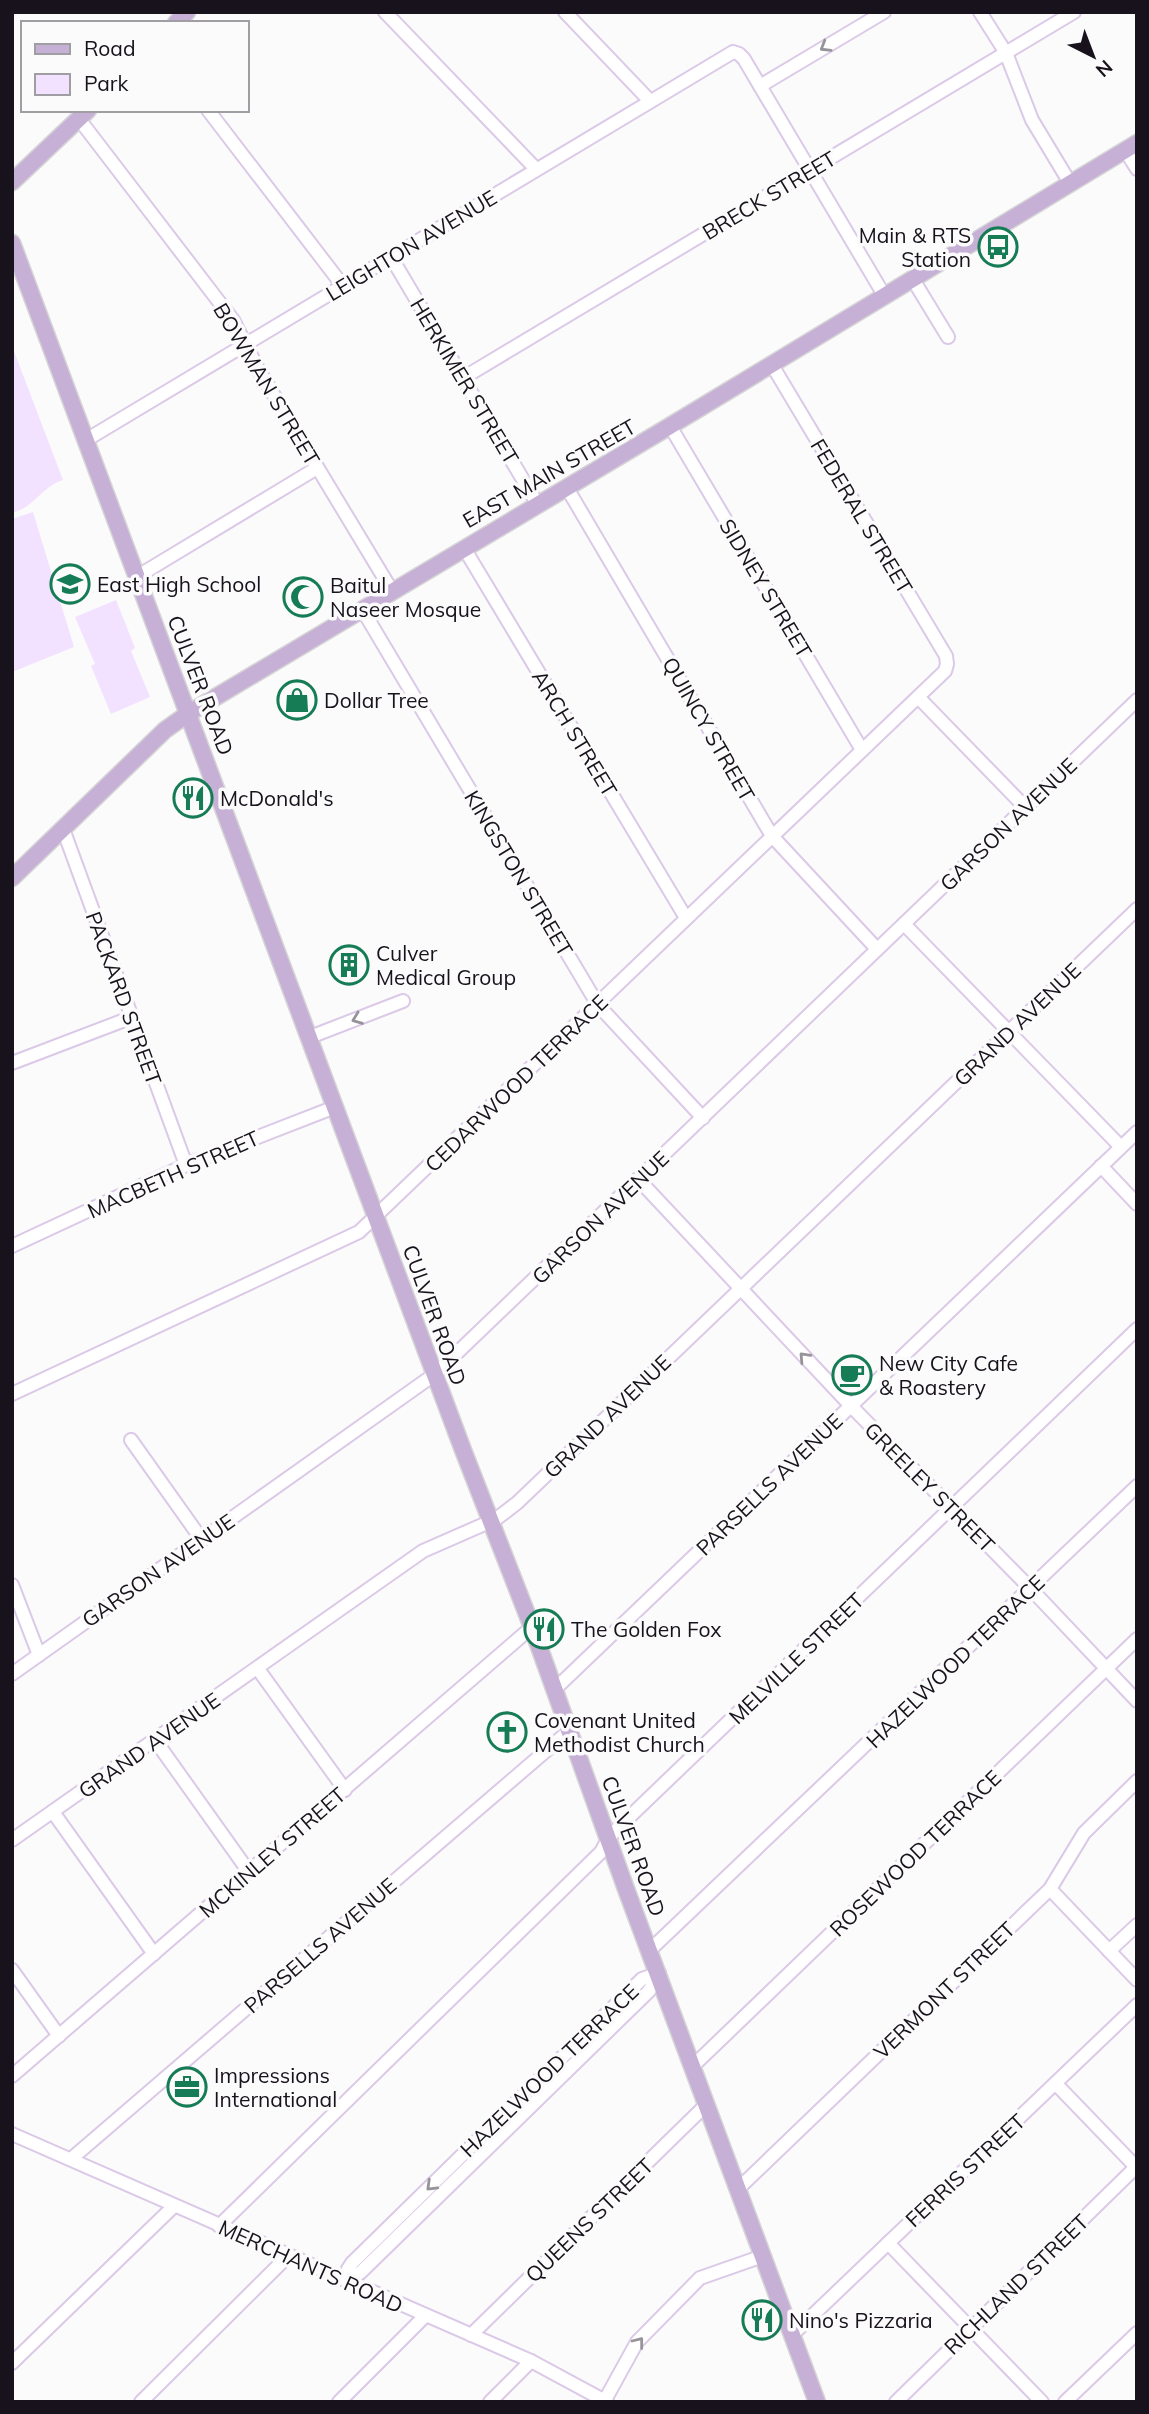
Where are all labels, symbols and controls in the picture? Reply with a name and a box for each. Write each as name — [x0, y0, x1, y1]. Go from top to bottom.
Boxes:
legend — [21, 21, 248, 112]
north arrow — [1058, 21, 1128, 91]
text: Road — [84, 35, 135, 61]
one-way arrow — [820, 39, 833, 52]
text: N — [1091, 55, 1118, 82]
text: Park — [84, 70, 128, 96]
street label: BRECK STREET — [697, 145, 841, 245]
street label: LEIGHTON AVENUE — [321, 184, 501, 306]
place label: Main & RTS Station — [859, 222, 971, 272]
bus stop icon: Main & RTS Station — [977, 226, 1019, 268]
street label: HERKIMER STREET — [405, 293, 525, 469]
street label: BOWMAN STREET — [208, 298, 326, 470]
street label: EAST MAIN STREET — [458, 413, 640, 533]
street label: FEDERAL STREET — [806, 434, 919, 598]
street label: SIDNEY STREET — [714, 514, 818, 662]
school or university icon: East High School — [49, 563, 91, 605]
place label: East High School — [97, 571, 261, 597]
place label: Baitul Naseer Mosque — [330, 572, 481, 622]
mosque icon: Baitul Naseer Mosque — [282, 576, 324, 618]
street label: CULVER ROAD — [162, 611, 240, 759]
street label: QUINCY STREET — [657, 652, 761, 806]
street label: ARCH STREET — [527, 665, 623, 801]
shop icon: Dollar Tree — [276, 679, 318, 721]
place label: Dollar Tree — [324, 687, 429, 713]
street label: GARSON AVENUE — [934, 752, 1082, 896]
restaurant icon: McDonald's — [172, 777, 214, 819]
place label: McDonald's — [220, 785, 334, 811]
street label: KINGSTON STREET — [459, 785, 579, 961]
street label: PACKARD STREET — [81, 908, 168, 1089]
place label: Culver Medical Group — [376, 940, 516, 990]
building icon: Culver Medical Group — [328, 944, 370, 986]
street label: GRAND AVENUE — [948, 957, 1086, 1091]
street label: CEDARWOOD TERRACE — [419, 989, 613, 1177]
one-way arrow — [351, 1011, 363, 1025]
street label: MACBETH STREET — [83, 1124, 263, 1224]
street label: GARSON AVENUE — [526, 1145, 674, 1289]
street label: CULVER ROAD — [398, 1241, 472, 1389]
street label: GRAND AVENUE — [538, 1349, 676, 1483]
place label: New City Cafe & Roastery — [879, 1350, 1018, 1400]
one-way arrow — [799, 1352, 812, 1365]
cafe icon: New City Cafe & Roastery — [831, 1354, 873, 1396]
street label: PARSELLS AVENUE — [690, 1408, 848, 1560]
street label: GREELEY STREET — [859, 1416, 1001, 1558]
street label: GARSON AVENUE — [77, 1508, 239, 1632]
street label: HAZELWOOD TERRACE — [860, 1569, 1050, 1753]
street label: MELVILLE STREET — [723, 1587, 869, 1729]
restaurant icon: The Golden Fox — [523, 1608, 565, 1650]
place label: The Golden Fox — [571, 1616, 721, 1642]
street label: GRAND AVENUE — [73, 1687, 225, 1803]
place label: Covenant United Methodist Church — [534, 1707, 705, 1757]
church icon: Covenant United Methodist Church — [486, 1711, 528, 1753]
street label: ROSEWOOD TERRACE — [824, 1764, 1006, 1942]
street label: CULVER ROAD — [597, 1772, 671, 1920]
street label: MCKINLEY STREET — [193, 1781, 351, 1923]
street label: PARSELLS AVENUE — [239, 1872, 401, 2018]
street label: VERMONT STREET — [868, 1916, 1020, 2064]
street label: HAZELWOOD TERRACE — [454, 1978, 644, 2162]
place label: Impressions International — [214, 2062, 337, 2112]
office icon: Impressions International — [166, 2066, 208, 2108]
street label: FERRIS STREET — [900, 2108, 1031, 2232]
street label: QUEENS STREET — [520, 2152, 659, 2288]
one-way arrow — [427, 2178, 440, 2191]
street label: RICHLAND STREET — [938, 2208, 1094, 2360]
street label: MERCHANTS ROAD — [215, 2214, 407, 2318]
restaurant icon: Nino's Pizzaria — [741, 2299, 783, 2341]
place label: Nino's Pizzaria — [789, 2307, 933, 2333]
one-way arrow — [631, 2337, 644, 2349]

